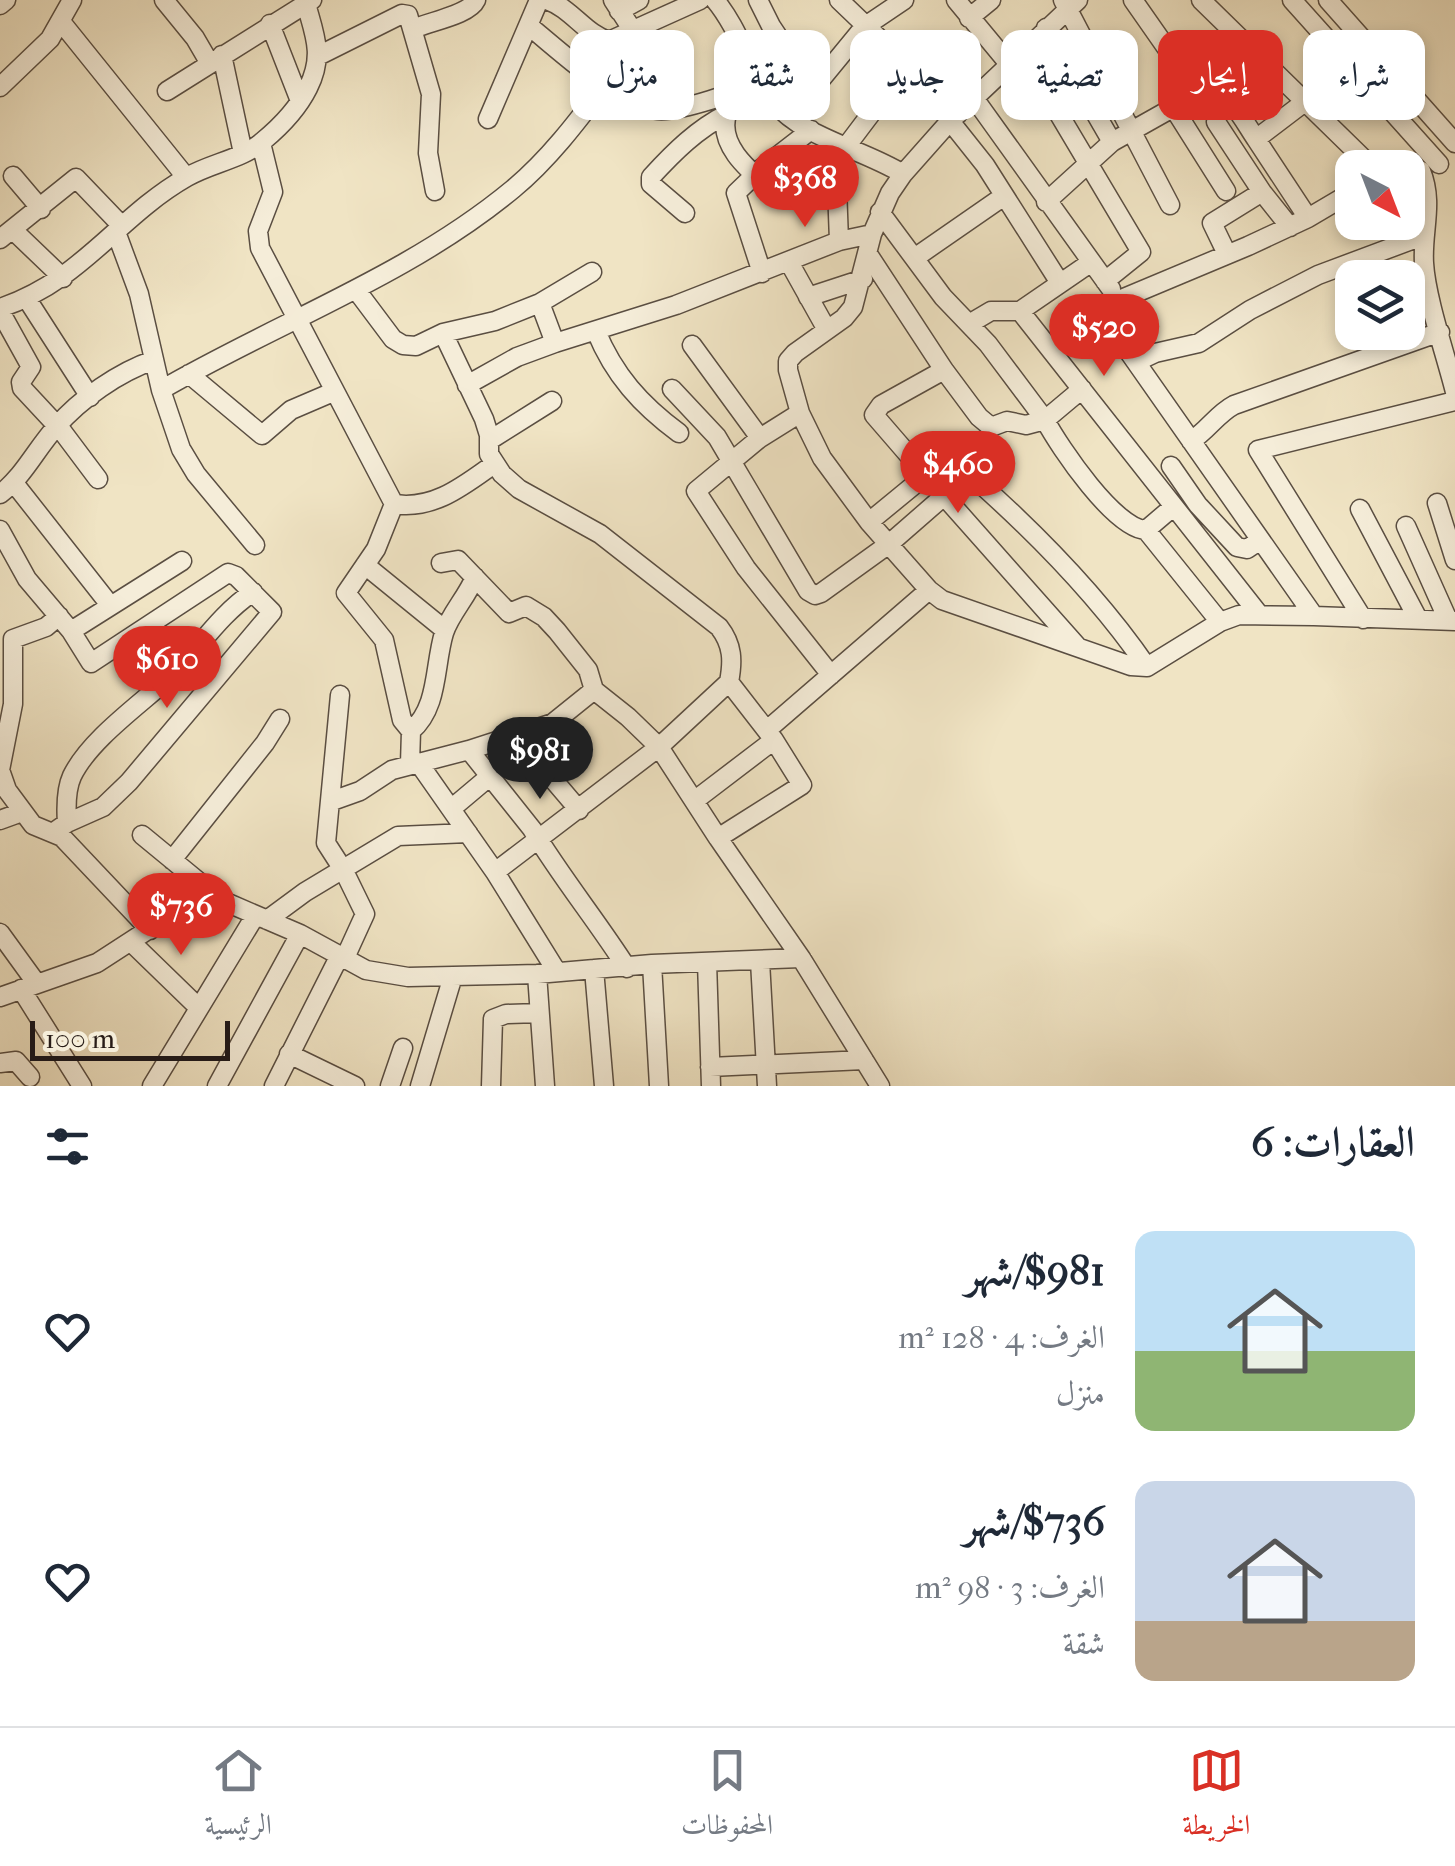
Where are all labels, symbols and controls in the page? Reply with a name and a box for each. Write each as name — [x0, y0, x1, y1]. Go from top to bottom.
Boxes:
chip: منزل — [570, 30, 694, 120]
chip: شقة — [714, 30, 830, 120]
chip: جديد — [850, 30, 981, 120]
chip: تصفية — [1001, 30, 1138, 120]
chip: إيجار — [1158, 30, 1283, 120]
chip: شراء — [1303, 30, 1425, 120]
pin: $368 — [746, 145, 864, 230]
north arrow — [1335, 150, 1425, 240]
map controls — [1335, 150, 1425, 350]
text: $368 — [773, 159, 837, 196]
button: layers — [1335, 260, 1425, 350]
pin: $520 — [1045, 294, 1163, 379]
text: $520 — [1071, 308, 1137, 345]
pin: $460 — [899, 431, 1017, 516]
text: $460 — [922, 445, 994, 482]
pin: $610 — [108, 626, 226, 711]
text: $610 — [135, 640, 199, 677]
pin: $981 — [481, 717, 599, 802]
text: $981 — [509, 731, 571, 768]
pin: $736 — [122, 873, 240, 958]
text: $736 — [149, 887, 213, 924]
scale bar — [30, 1016, 230, 1060]
text: 100 m — [45, 1022, 115, 1055]
text: العقارات: 6 — [1251, 1118, 1415, 1167]
icon: filters — [40, 1119, 95, 1174]
text: $981/شهر — [965, 1247, 1105, 1296]
icon: home — [1215, 1271, 1335, 1391]
icon: heart — [40, 1304, 95, 1359]
text: الغرف: 4 · 128 m² — [898, 1319, 1105, 1356]
text: منزل — [1056, 1375, 1105, 1412]
text: $736/شهر — [963, 1497, 1105, 1546]
icon: home — [1215, 1521, 1335, 1641]
icon: heart — [40, 1554, 95, 1609]
text: الغرف: 3 · 98 m² — [915, 1569, 1105, 1606]
text: شقة — [1063, 1625, 1105, 1662]
tab: الرئيسية — [205, 1743, 272, 1852]
tab: المحفوظات — [681, 1743, 773, 1852]
tab: الخريطة — [1182, 1743, 1250, 1852]

